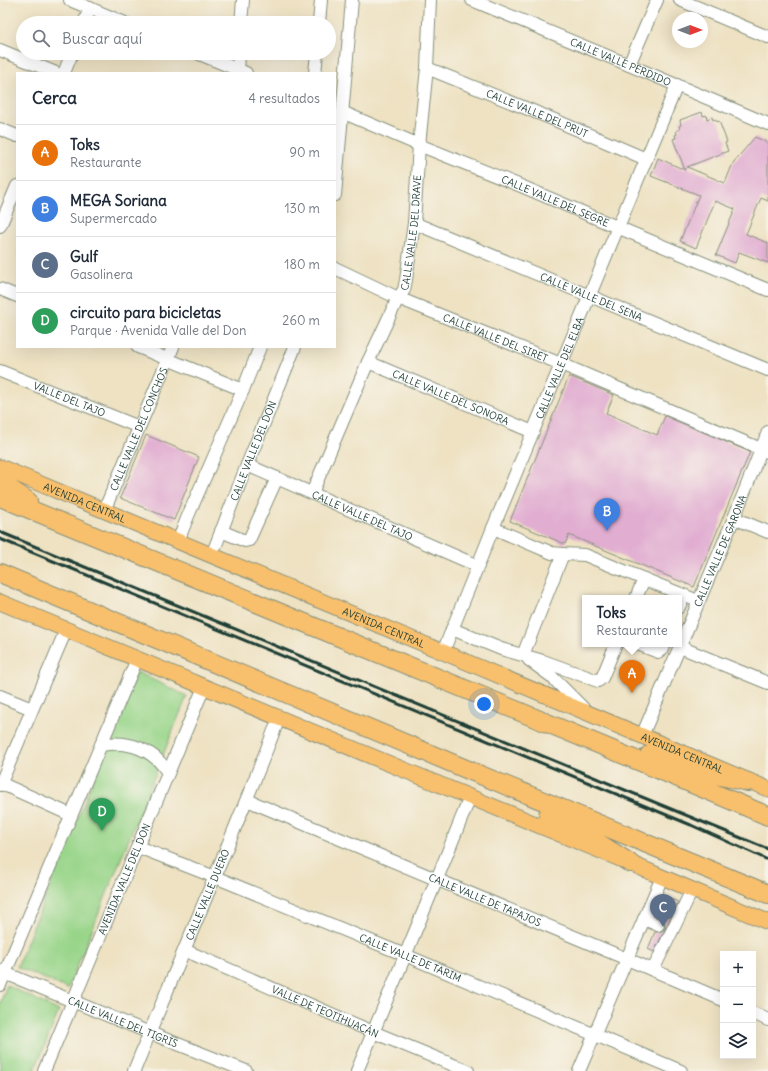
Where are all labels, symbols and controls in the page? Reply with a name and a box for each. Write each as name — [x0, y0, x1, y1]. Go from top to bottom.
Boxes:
north arrow — [672, 12, 708, 48]
search box — [16, 16, 336, 60]
icon: search — [30, 27, 52, 49]
text: Buscar aquí — [62, 29, 142, 48]
street label: CALLE VALLE PERDIDO — [568, 35, 673, 89]
text: Cerca — [32, 87, 77, 109]
street label: CALLE VALLE DEL PRUT — [484, 87, 590, 140]
text: 4 resultados — [248, 90, 320, 107]
text: Toks — [70, 135, 100, 154]
text: A — [41, 144, 49, 161]
text: 90 m — [289, 144, 320, 161]
text: Restaurante — [70, 154, 142, 171]
street label: CALLE VALLE DEL SEGRE — [499, 173, 611, 230]
street label: CALLE VALLE DEL DRAVE — [398, 174, 424, 292]
text: MEGA Soriana — [70, 191, 167, 210]
text: B — [41, 200, 49, 217]
text: 130 m — [284, 200, 320, 217]
text: Supermercado — [70, 210, 157, 227]
text: Gulf — [70, 247, 98, 266]
text: C — [41, 256, 49, 273]
text: 180 m — [284, 256, 320, 273]
text: Gasolinera — [70, 266, 133, 283]
street label: CALLE VALLE DEL SENA — [538, 270, 645, 324]
text: circuito para bicicletas — [70, 303, 221, 322]
street label: CALLE VALLE DEL SIRET — [441, 311, 550, 365]
text: D — [40, 312, 50, 329]
text: 260 m — [282, 312, 320, 329]
street label: CALLE VALLE DEL ELBA — [533, 315, 587, 421]
text: Parque · Avenida Valle del Don — [70, 322, 247, 339]
street label: CALLE VALLE DEL CONCHOS — [107, 365, 171, 493]
street label: CALLE VALLE DEL SONORA — [390, 367, 511, 428]
street label: VALLE DEL TAJO — [31, 379, 108, 420]
street label: CALLE VALLE DEL DON — [228, 399, 279, 503]
street label: AVENIDA CENTRAL — [41, 480, 128, 526]
street label: CALLE VALLE DEL TAJO — [310, 488, 415, 544]
street label: CALLE VALLE DE GARONA — [691, 492, 750, 609]
pin: B — [594, 498, 620, 531]
popup — [582, 595, 682, 647]
text: Toks — [596, 603, 626, 622]
street label: AVENIDA CENTRAL — [340, 605, 427, 651]
text: Restaurante — [596, 622, 668, 639]
pin: A — [619, 660, 645, 693]
your location — [474, 694, 494, 714]
street label: AVENIDA CENTRAL — [639, 730, 726, 777]
pin: D — [89, 798, 115, 831]
street label: AVENIDA VALLE DEL DON — [95, 821, 153, 937]
street label: CALLE VALLE DUERO — [183, 847, 233, 942]
street label: CALLE VALLE DE TAPAJOS — [427, 871, 544, 930]
pin: C — [650, 894, 676, 927]
street label: CALLE VALLE DE TARIM — [357, 931, 463, 985]
map controls — [720, 951, 756, 1059]
button: + — [720, 951, 756, 987]
street label: VALLE DE TEOTIHUACÁN — [270, 983, 381, 1041]
button: − — [720, 987, 756, 1023]
street label: CALLE VALLE DEL TIGRIS — [66, 994, 180, 1051]
button: layers — [720, 1023, 756, 1059]

